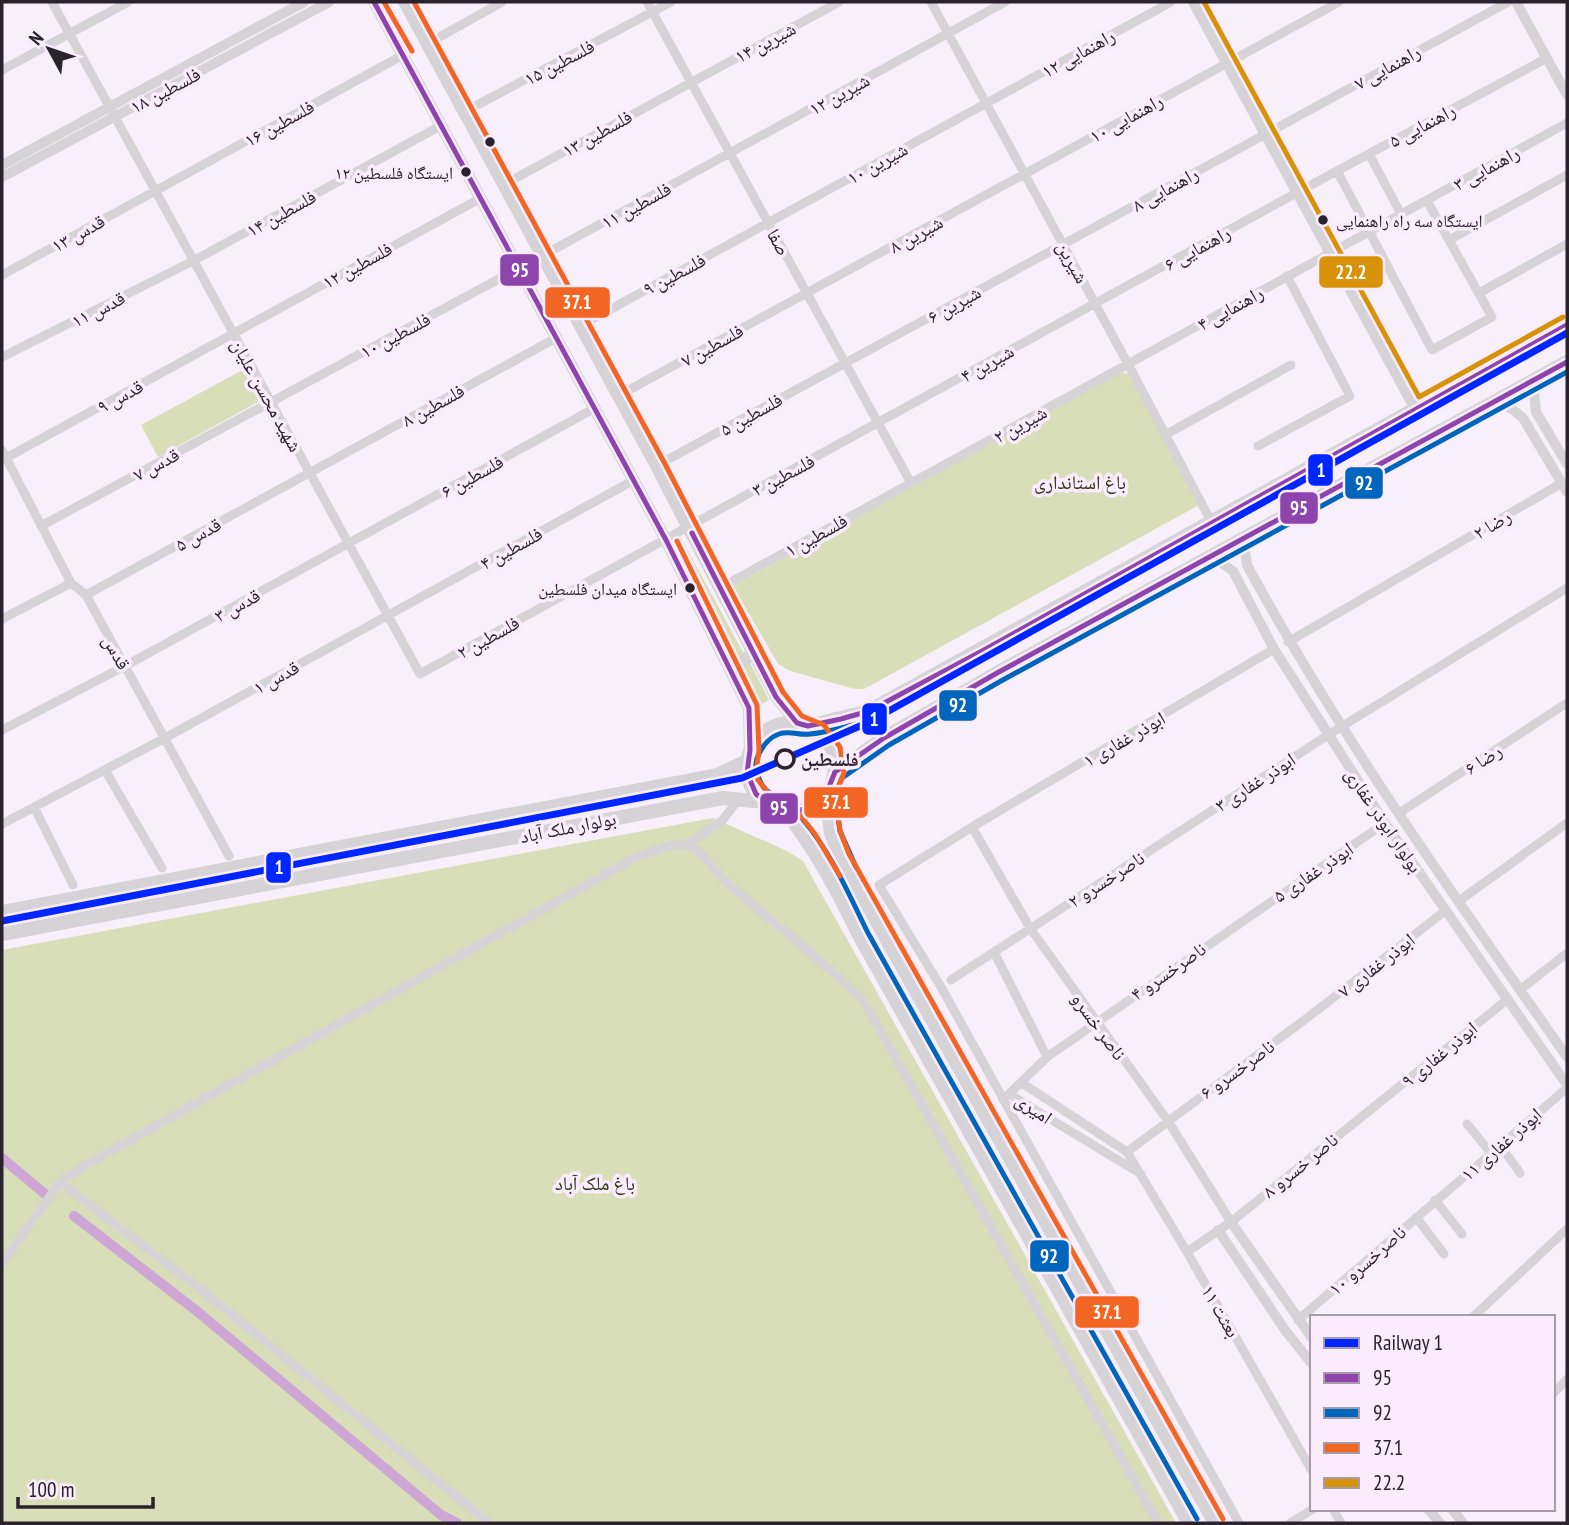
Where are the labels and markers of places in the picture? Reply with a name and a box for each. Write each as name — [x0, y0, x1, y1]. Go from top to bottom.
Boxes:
unlabelled marker — [483, 135, 497, 149]
place label: ایستگاه فلسطین ۱۲ — [335, 162, 453, 184]
marker: ایستگاه فلسطین ۱۲ — [459, 165, 473, 179]
place label: ایستگاه سه راه راهنمایی — [1336, 210, 1483, 232]
marker: ایستگاه سه راه راهنمایی — [1316, 213, 1330, 227]
place label: ایستگاه میدان فلسطین — [538, 578, 677, 600]
marker: ایستگاه میدان فلسطین — [683, 581, 697, 595]
place label: فلسطین — [801, 747, 859, 771]
marker: فلسطین — [775, 749, 795, 769]

